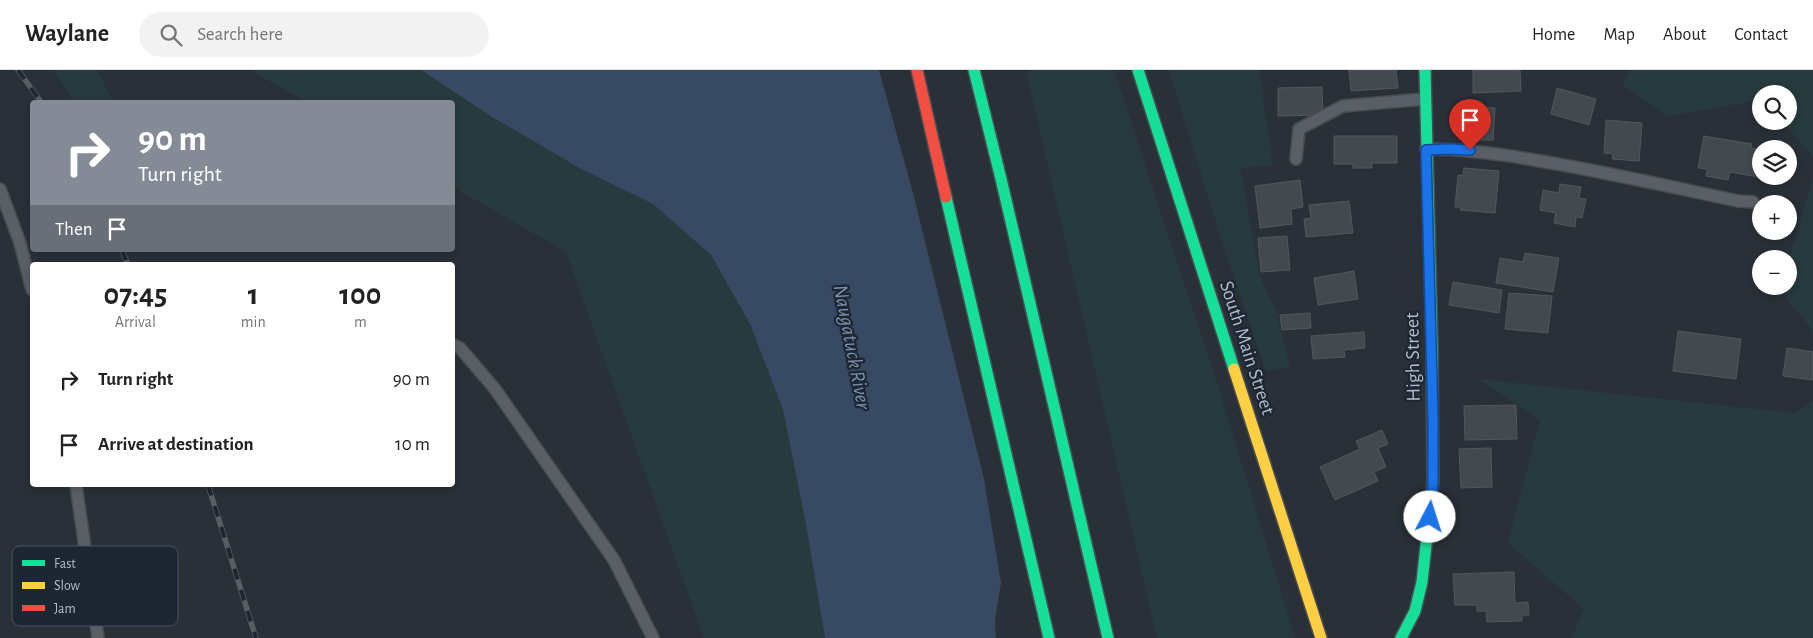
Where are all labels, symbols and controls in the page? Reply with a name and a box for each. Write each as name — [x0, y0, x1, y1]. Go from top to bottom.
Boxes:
search box — [139, 12, 489, 57]
icon: search — [157, 21, 185, 49]
text: Waylane — [25, 22, 109, 46]
text: Search here — [197, 25, 283, 44]
text: Home — [1532, 26, 1575, 44]
text: Map — [1603, 26, 1635, 44]
text: About — [1663, 26, 1706, 44]
text: Contact — [1734, 26, 1788, 44]
map controls — [1752, 85, 1797, 295]
button: search — [1752, 85, 1797, 130]
pin — [1449, 99, 1491, 150]
icon: arrive — [1456, 106, 1484, 134]
icon: right — [55, 120, 120, 185]
text: 90 m — [138, 122, 207, 157]
button: layers — [1752, 140, 1797, 185]
text: Turn right — [138, 163, 222, 185]
button: + — [1752, 195, 1797, 240]
icon: arrive — [103, 215, 131, 243]
text: Then — [55, 220, 93, 239]
button: − — [1752, 250, 1797, 295]
street label: South Main Street — [1216, 279, 1278, 418]
text: 07:45 — [104, 280, 167, 310]
text: 1 — [248, 280, 259, 310]
text: 100 — [339, 280, 381, 310]
water label: Naugatuck River — [830, 283, 875, 412]
street label: High Street — [1402, 312, 1424, 402]
text: Arrival — [115, 314, 156, 330]
text: min — [241, 314, 266, 330]
text: m — [354, 314, 367, 330]
icon: right — [55, 366, 83, 394]
text: Turn right — [98, 370, 173, 389]
text: 90 m — [393, 370, 430, 389]
icon: arrive — [55, 431, 83, 459]
text: Arrive at destination — [98, 435, 254, 454]
text: 10 m — [395, 435, 430, 454]
position arrow — [1403, 490, 1455, 542]
legend — [12, 546, 178, 626]
text: Fast — [54, 557, 76, 571]
text: Slow — [54, 579, 81, 593]
text: Jam — [54, 602, 76, 616]

